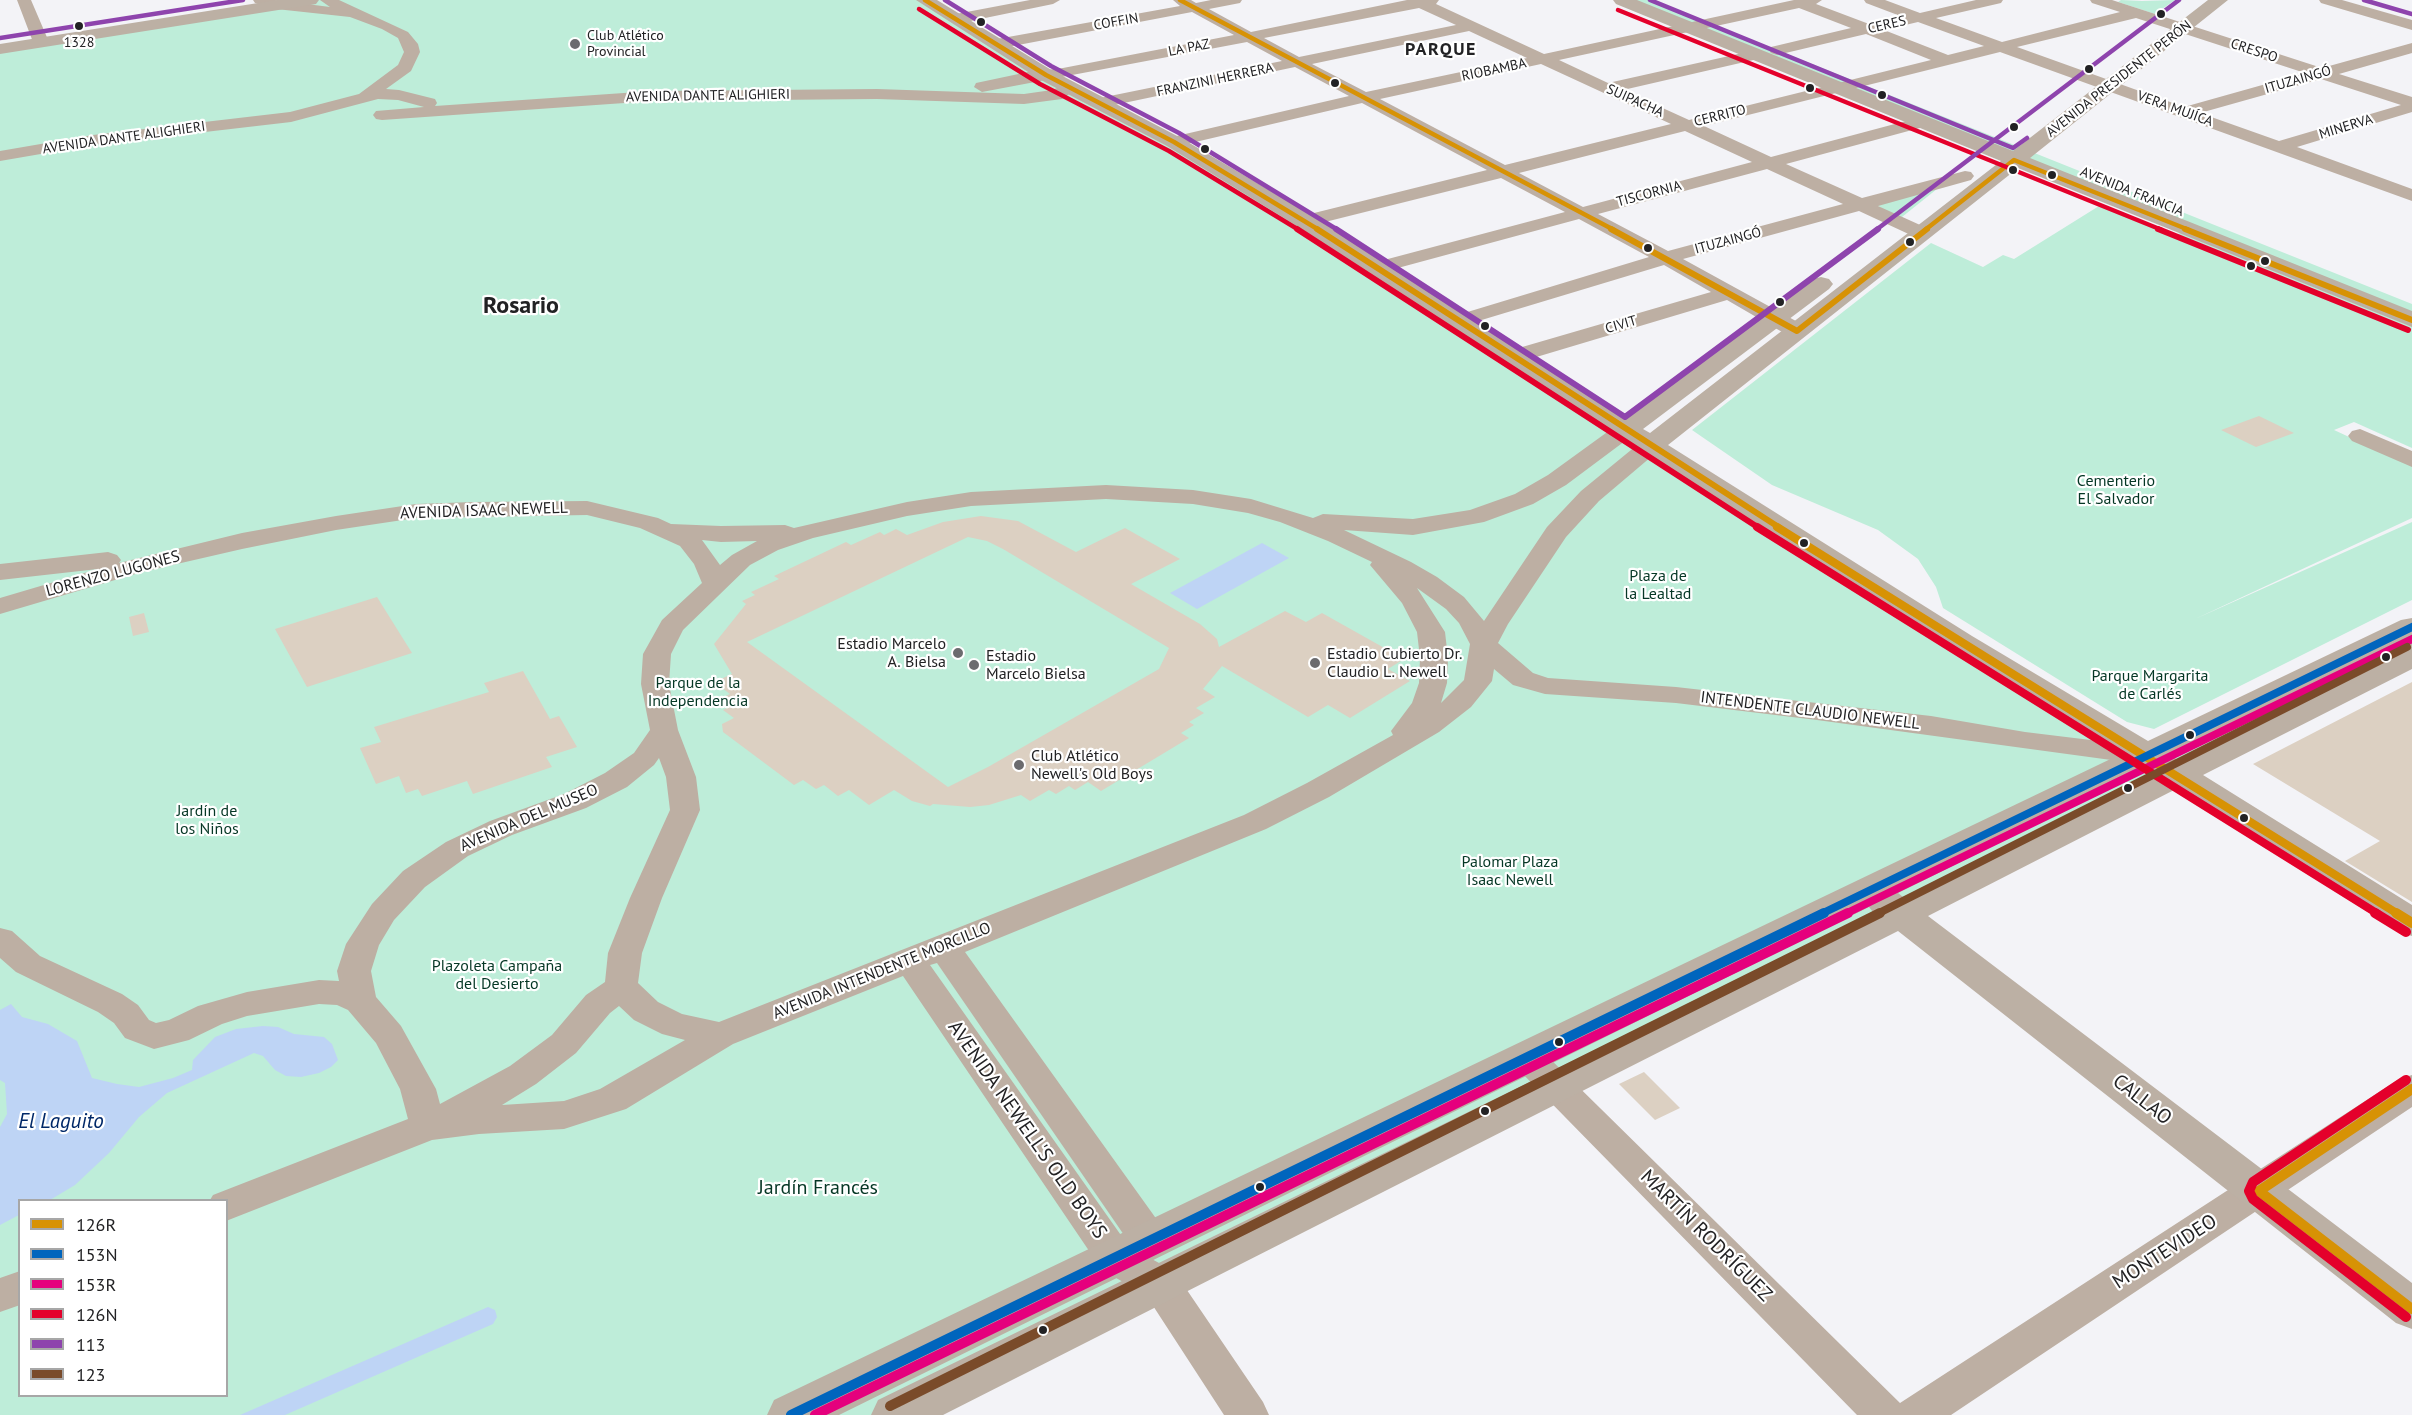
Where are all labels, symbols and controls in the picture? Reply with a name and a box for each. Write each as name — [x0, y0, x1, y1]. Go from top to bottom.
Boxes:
unlabelled marker — [2155, 8, 2167, 20]
street label: COFFIN — [1092, 10, 1140, 34]
street label: CERES — [1866, 12, 1908, 38]
unlabelled marker — [975, 16, 987, 28]
street label: AVENIDA PRESIDENTE PERÓN — [2043, 17, 2195, 141]
marker: 1328 — [73, 20, 85, 32]
place label: Club Atlético Provincial — [587, 28, 664, 60]
place label: 1328 — [64, 35, 94, 51]
street label: LA PAZ — [1167, 36, 1211, 60]
street label: CRESPO — [2228, 36, 2280, 66]
marker: Club Atlético Provincial — [568, 37, 582, 51]
district label: PARQUE — [1405, 39, 1477, 61]
street label: RIOBAMBA — [1460, 55, 1528, 85]
street label: FRANZINI HERRERA — [1155, 59, 1275, 101]
unlabelled marker — [2083, 63, 2095, 75]
street label: ITUZAINGÓ — [2263, 63, 2333, 97]
unlabelled marker — [1329, 77, 1341, 89]
street label: SUIPACHA — [1604, 81, 1666, 121]
unlabelled marker — [1804, 82, 1816, 94]
street label: AVENIDA DANTE ALIGHIERI — [626, 86, 790, 106]
street label: VERA MUJÍCA — [2135, 88, 2215, 130]
unlabelled marker — [1876, 89, 1888, 101]
street label: CERRITO — [1692, 101, 1748, 131]
street label: MINERVA — [2317, 111, 2375, 143]
street label: AVENIDA DANTE ALIGHIERI — [42, 118, 206, 158]
unlabelled marker — [2008, 121, 2020, 133]
unlabelled marker — [1199, 143, 1211, 155]
unlabelled marker — [2007, 164, 2019, 176]
street label: AVENIDA FRANCIA — [2078, 164, 2186, 220]
unlabelled marker — [2046, 169, 2058, 181]
street label: TISCORNIA — [1615, 177, 1683, 211]
street label: ITUZAINGÓ — [1693, 224, 1763, 258]
unlabelled marker — [1904, 236, 1916, 248]
unlabelled marker — [1642, 242, 1654, 254]
unlabelled marker — [2259, 255, 2271, 267]
unlabelled marker — [2245, 260, 2257, 272]
district label: Rosario — [483, 292, 559, 320]
unlabelled marker — [1774, 296, 1786, 308]
street label: CIVIT — [1603, 313, 1639, 337]
unlabelled marker — [1479, 320, 1491, 332]
park label: Cementerio El Salvador — [2077, 471, 2155, 509]
street label: AVENIDA ISAAC NEWELL — [400, 498, 568, 524]
unlabelled marker — [1798, 537, 1810, 549]
street label: LORENZO LUGONES — [44, 547, 182, 601]
park label: Plaza de la Lealtad — [1625, 566, 1691, 604]
place label: Estadio Marcelo A. Bielsa — [837, 634, 946, 672]
place label: Estadio Cubierto Dr. Claudio L. Newell — [1327, 644, 1462, 682]
marker: Estadio Marcelo A. Bielsa — [951, 646, 965, 660]
place label: Estadio Marcelo Bielsa — [986, 646, 1086, 684]
unlabelled marker — [2380, 651, 2392, 663]
marker: Estadio Cubierto Dr. Claudio L. Newell — [1308, 656, 1322, 670]
marker: Estadio Marcelo Bielsa — [967, 658, 981, 672]
park label: Parque Margarita de Carlés — [2091, 666, 2209, 704]
park label: Parque de la Independencia — [648, 673, 748, 711]
street label: INTENDENTE CLAUDIO NEWELL — [1699, 688, 1921, 734]
unlabelled marker — [2184, 729, 2196, 741]
place label: Club Atlético Newell's Old Boys — [1031, 746, 1153, 784]
marker: Club Atlético Newell's Old Boys — [1012, 758, 1026, 772]
street label: AVENIDA DEL MUSEO — [457, 780, 601, 856]
unlabelled marker — [2122, 782, 2134, 794]
park label: Jardín de los Niños — [175, 801, 239, 839]
unlabelled marker — [2238, 812, 2250, 824]
park label: Palomar Plaza Isaac Newell — [1462, 852, 1558, 890]
street label: AVENIDA INTENDENTE MORCILLO — [770, 918, 994, 1024]
park label: Plazoleta Campaña del Desierto — [432, 956, 562, 994]
street label: AVENIDA NEWELL'S OLD BOYS — [942, 1016, 1112, 1244]
unlabelled marker — [1553, 1036, 1565, 1048]
street label: CALLAO — [2108, 1070, 2176, 1130]
unlabelled marker — [1479, 1105, 1491, 1117]
water label: El Laguito — [18, 1109, 104, 1135]
street label: MARTÍN RODRÍGUEZ — [1635, 1165, 1777, 1307]
park label: Jardín Francés — [758, 1176, 878, 1200]
unlabelled marker — [1254, 1181, 1266, 1193]
legend — [18, 1199, 228, 1397]
street label: MONTEVIDEO — [2108, 1209, 2222, 1295]
text: 126R — [76, 1213, 116, 1236]
text: 153N — [76, 1243, 118, 1266]
text: 153R — [76, 1273, 116, 1296]
text: 126N — [76, 1303, 118, 1326]
unlabelled marker — [1037, 1324, 1049, 1336]
text: 113 — [76, 1333, 105, 1356]
text: 123 — [76, 1363, 105, 1386]

